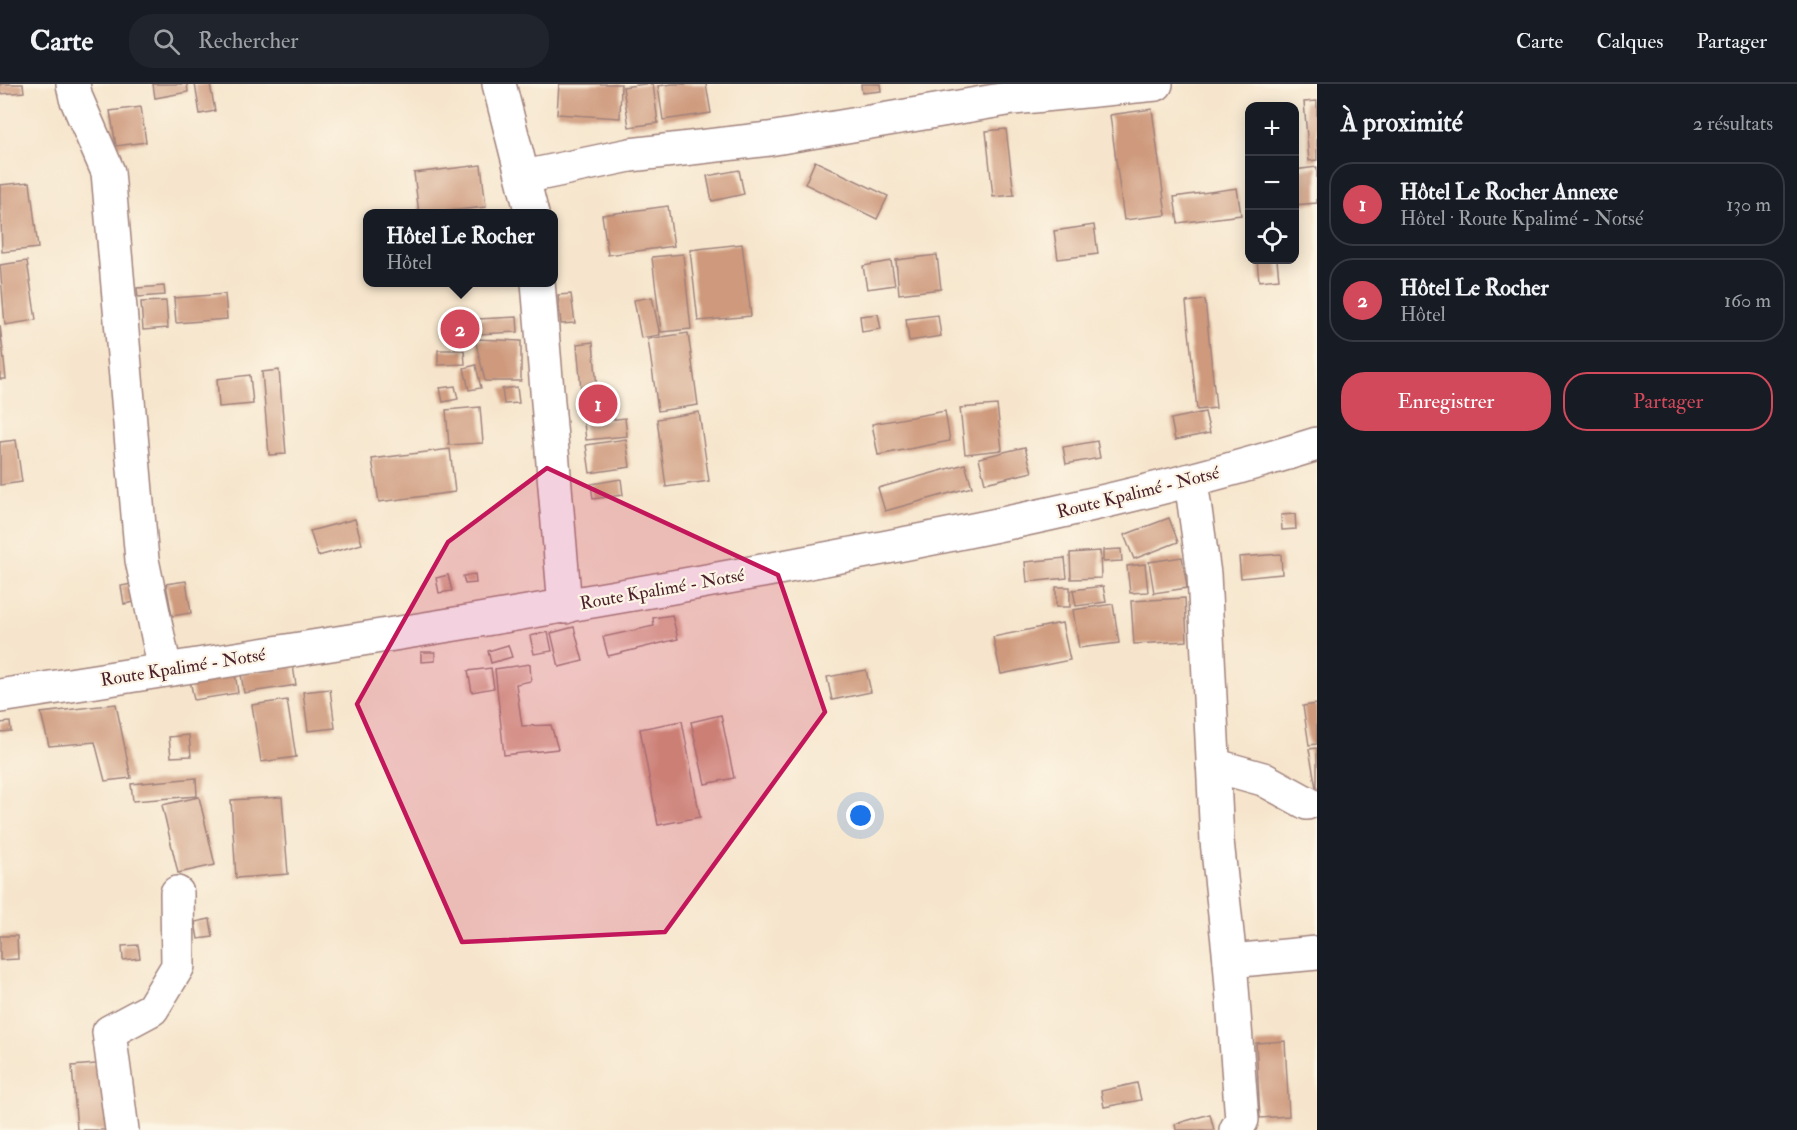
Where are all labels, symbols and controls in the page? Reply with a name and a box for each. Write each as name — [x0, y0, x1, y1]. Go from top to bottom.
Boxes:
search box — [129, 14, 549, 68]
text: Carte — [30, 24, 93, 59]
icon: search — [150, 25, 183, 58]
text: Rechercher — [198, 27, 298, 55]
text: Carte — [1516, 28, 1563, 55]
text: Calques — [1596, 28, 1663, 55]
text: Partager — [1696, 28, 1767, 55]
map controls — [1245, 102, 1299, 264]
button: + — [1245, 102, 1299, 156]
text: À proximité — [1341, 107, 1463, 139]
text: 2 résultats — [1693, 111, 1773, 136]
button: − — [1245, 156, 1299, 210]
text: Hôtel Le Rocher Annexe — [1400, 178, 1618, 206]
text: 1 — [1359, 192, 1366, 217]
text: 130 m — [1726, 192, 1771, 217]
text: Hôtel · Route Kpalimé - Notsé — [1400, 206, 1643, 231]
popup — [363, 209, 558, 287]
button: locate — [1245, 210, 1299, 264]
text: Hôtel Le Rocher — [386, 222, 535, 250]
text: Hôtel — [386, 250, 432, 275]
text: Hôtel Le Rocher — [1400, 274, 1549, 302]
text: 2 — [1357, 288, 1368, 313]
text: 160 m — [1724, 288, 1771, 313]
text: Hôtel — [1400, 302, 1446, 327]
pin: 2 — [440, 306, 480, 352]
button: Enregistrer — [1341, 372, 1551, 431]
button: Partager — [1563, 372, 1773, 431]
pin: 1 — [578, 382, 618, 426]
street label: Route Kpalimé - Notsé — [1054, 461, 1222, 524]
street label: Route Kpalimé - Notsé — [578, 564, 747, 615]
street label: Route Kpalimé - Notsé — [99, 643, 268, 692]
your location — [846, 801, 875, 830]

